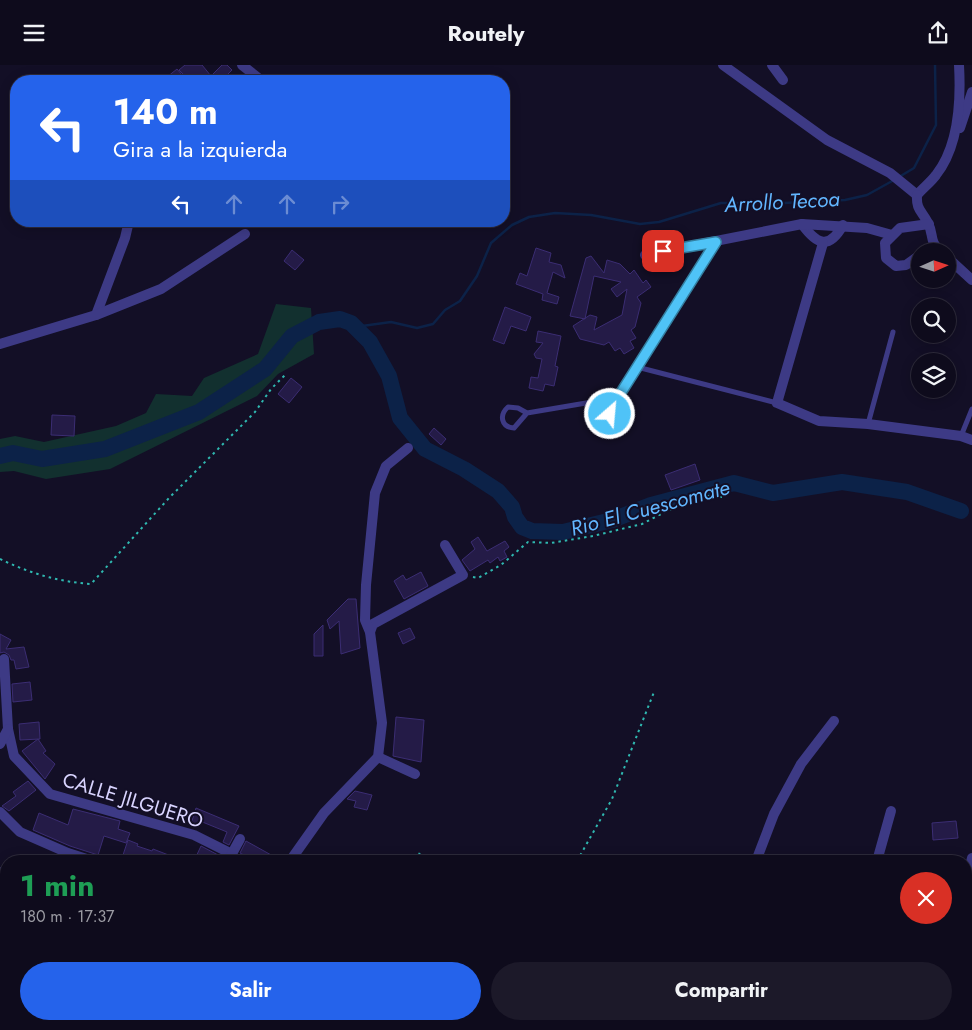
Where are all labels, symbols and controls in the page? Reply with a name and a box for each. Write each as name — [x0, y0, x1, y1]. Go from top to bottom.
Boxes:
text: Routely — [448, 17, 524, 49]
icon: menu — [20, 19, 48, 47]
icon: share — [924, 19, 952, 47]
text: 140 m — [113, 87, 218, 137]
icon: left — [30, 95, 95, 160]
text: Gira a la izquierda — [113, 133, 287, 165]
water label: Arrollo Tecoa — [723, 184, 841, 220]
icon: left — [167, 190, 195, 218]
icon: ahead — [220, 190, 248, 218]
icon: ahead — [273, 190, 301, 218]
icon: right — [326, 190, 354, 218]
pin — [642, 230, 684, 272]
icon: arrive — [649, 237, 677, 265]
north arrow — [911, 243, 956, 287]
map controls — [911, 243, 956, 398]
button: search — [911, 298, 956, 343]
button: layers — [911, 353, 956, 398]
position arrow — [583, 387, 635, 439]
water label: Rio El Cuescomate — [567, 472, 733, 544]
street label: CALLE JILGUERO — [59, 765, 207, 836]
text: 1 min — [20, 864, 94, 907]
button: close — [900, 872, 952, 924]
text: 180 m · 17:37 — [20, 905, 115, 928]
button: Salir — [20, 962, 481, 1020]
button: Compartir — [491, 962, 952, 1020]

